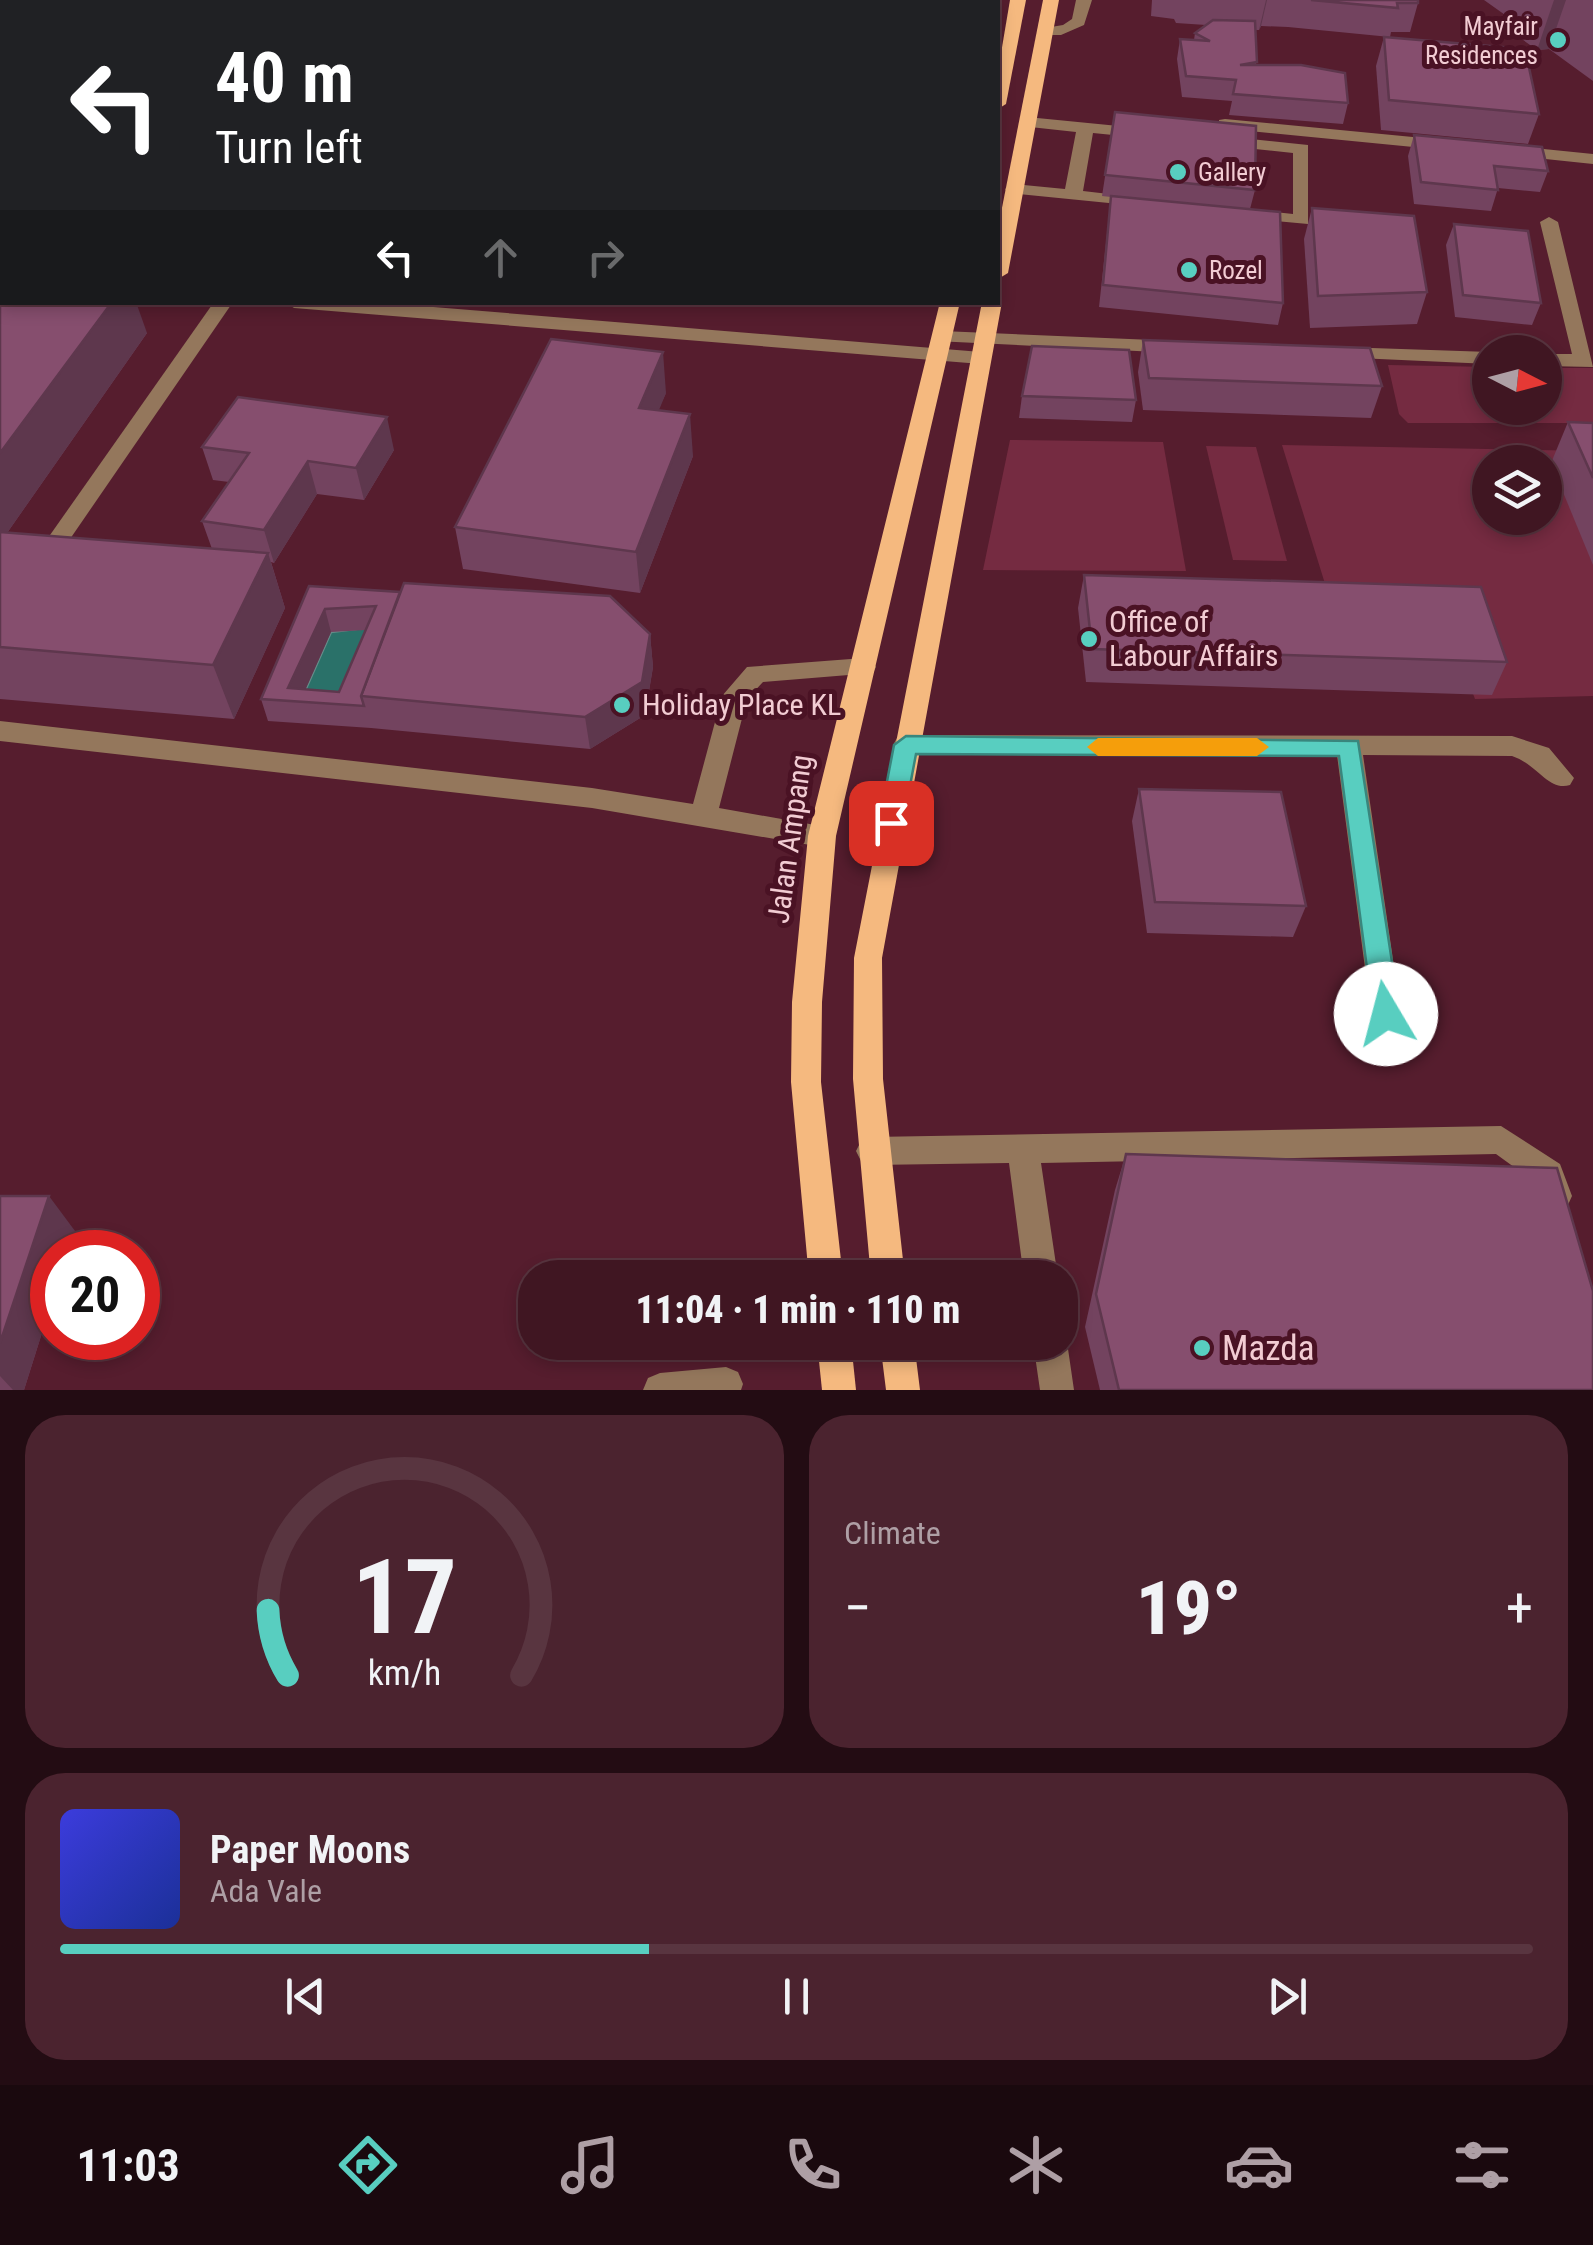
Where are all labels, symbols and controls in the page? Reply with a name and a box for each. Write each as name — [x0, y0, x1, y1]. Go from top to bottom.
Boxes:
place label: Mayfair Residences — [1425, 12, 1538, 70]
marker: Mayfair Residences — [1547, 29, 1569, 51]
text: 40 m — [215, 37, 354, 119]
icon: left — [50, 40, 180, 170]
text: Turn left — [215, 121, 363, 174]
place label: Gallery — [1198, 158, 1266, 187]
marker: Gallery — [1167, 161, 1189, 183]
icon: left — [368, 230, 423, 285]
icon: ahead — [473, 230, 528, 285]
icon: right — [578, 230, 633, 285]
place label: Rozel — [1209, 256, 1263, 285]
marker: Rozel — [1178, 259, 1200, 281]
north arrow — [1472, 335, 1562, 425]
map controls — [1472, 335, 1562, 535]
button: layers — [1472, 445, 1562, 535]
place label: Office of Labour Affairs — [1109, 604, 1278, 673]
marker: Office of Labour Affairs — [1078, 628, 1100, 650]
place label: Holiday Place KL — [642, 687, 841, 722]
marker: Holiday Place KL — [611, 694, 633, 716]
street label: Jalan Ampang — [760, 752, 819, 926]
pin — [849, 781, 934, 866]
icon: arrive — [864, 796, 919, 851]
position arrow — [1334, 962, 1438, 1066]
speed limit sign: 20 — [30, 1230, 160, 1360]
text: 11:04 · 1 min · 110 m — [636, 1288, 960, 1332]
place label: Mazda — [1222, 1328, 1314, 1369]
marker: Mazda — [1191, 1337, 1213, 1359]
text: Climate — [844, 1514, 941, 1552]
text: 17 — [352, 1537, 457, 1658]
text: 19° — [1136, 1564, 1241, 1652]
text: − — [844, 1576, 872, 1640]
text: + — [1506, 1576, 1533, 1640]
text: km/h — [368, 1652, 441, 1694]
text: Paper Moons — [210, 1828, 410, 1872]
text: Ada Vale — [210, 1872, 322, 1910]
icon: previous — [278, 1969, 333, 2024]
icon: pause — [769, 1969, 824, 2024]
icon: next — [1260, 1969, 1315, 2024]
icon: directions — [333, 2130, 403, 2200]
icon: music — [555, 2130, 625, 2200]
icon: phone — [778, 2130, 848, 2200]
icon: climate — [1001, 2130, 1071, 2200]
icon: car — [1224, 2130, 1294, 2200]
icon: filters — [1447, 2130, 1517, 2200]
text: 11:03 — [76, 2139, 180, 2192]

